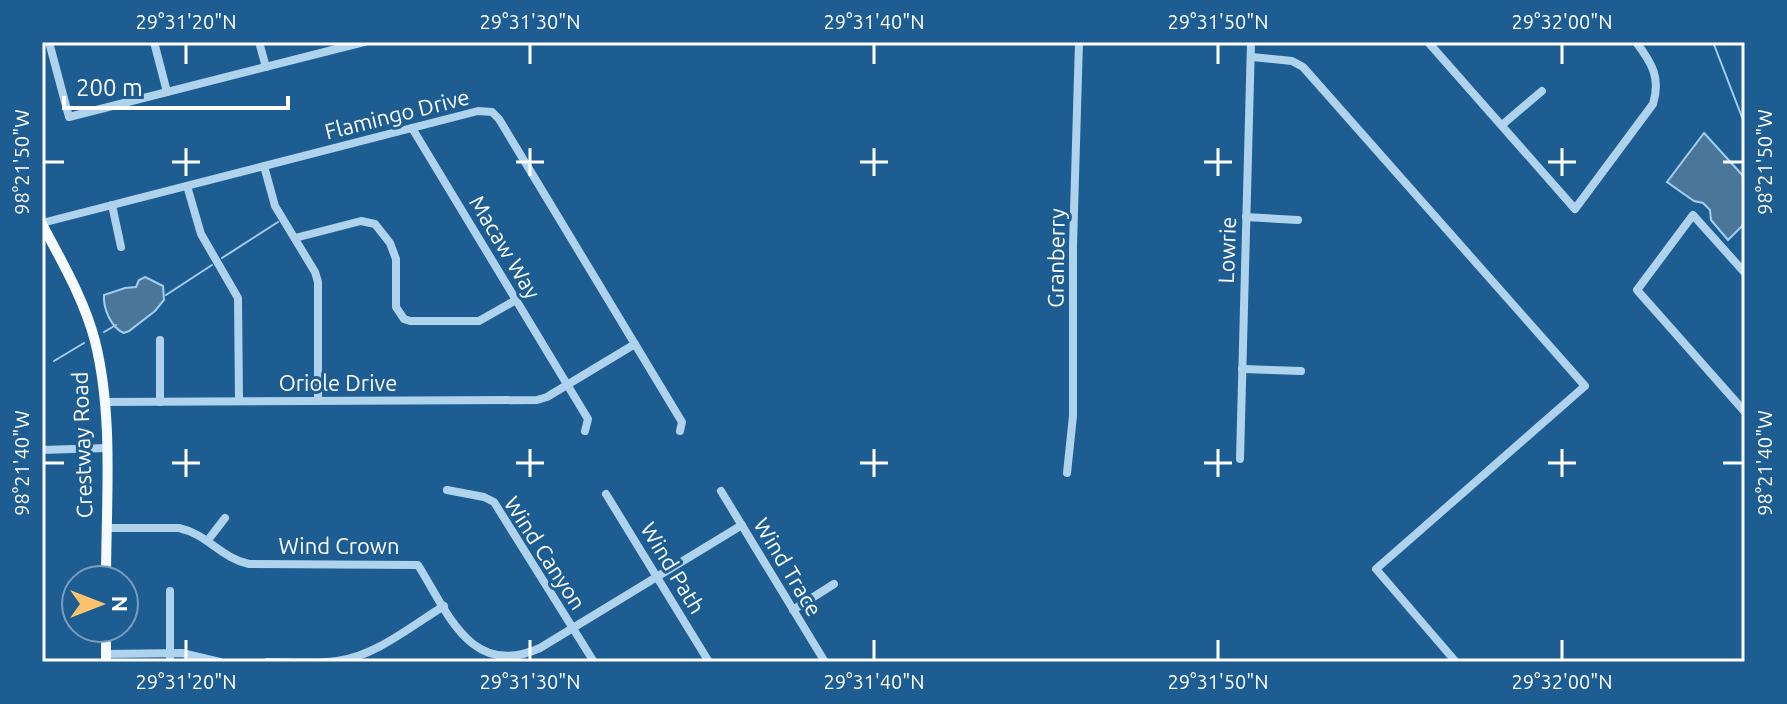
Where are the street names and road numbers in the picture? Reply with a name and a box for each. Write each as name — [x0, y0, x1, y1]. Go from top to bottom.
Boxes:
street label: Flamingo Drive — [322, 83, 472, 144]
street label: Macaw Way — [465, 191, 546, 303]
street label: Granberry — [1042, 208, 1069, 308]
street label: Lowrie — [1213, 216, 1240, 284]
street label: Oriole Drive — [279, 370, 397, 395]
street label: Crestway Road — [66, 371, 97, 519]
street label: Wind Canyon — [500, 491, 591, 614]
street label: Wind Trace — [749, 513, 827, 620]
street label: Wind Path — [636, 518, 710, 618]
street label: Wind Crown — [279, 533, 399, 558]

